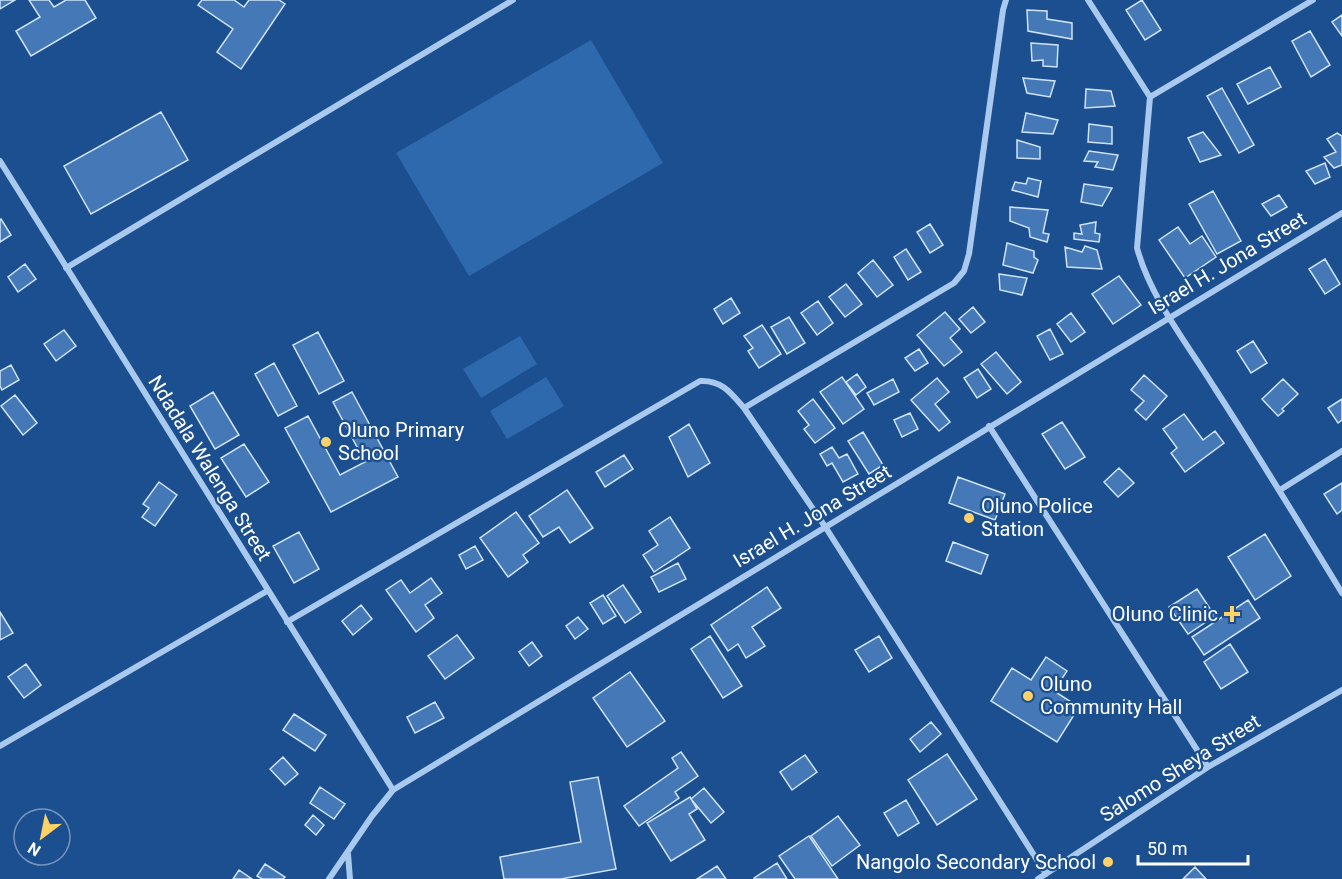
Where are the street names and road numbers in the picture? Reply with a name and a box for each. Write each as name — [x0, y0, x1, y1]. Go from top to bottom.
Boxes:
street label: Israel H. Jona Street — [1144, 206, 1310, 320]
street label: Ndadala Walenga Street — [143, 371, 277, 565]
street label: Israel H. Jona Street — [729, 459, 895, 573]
street label: Salomo Sheya Street — [1096, 709, 1264, 827]

